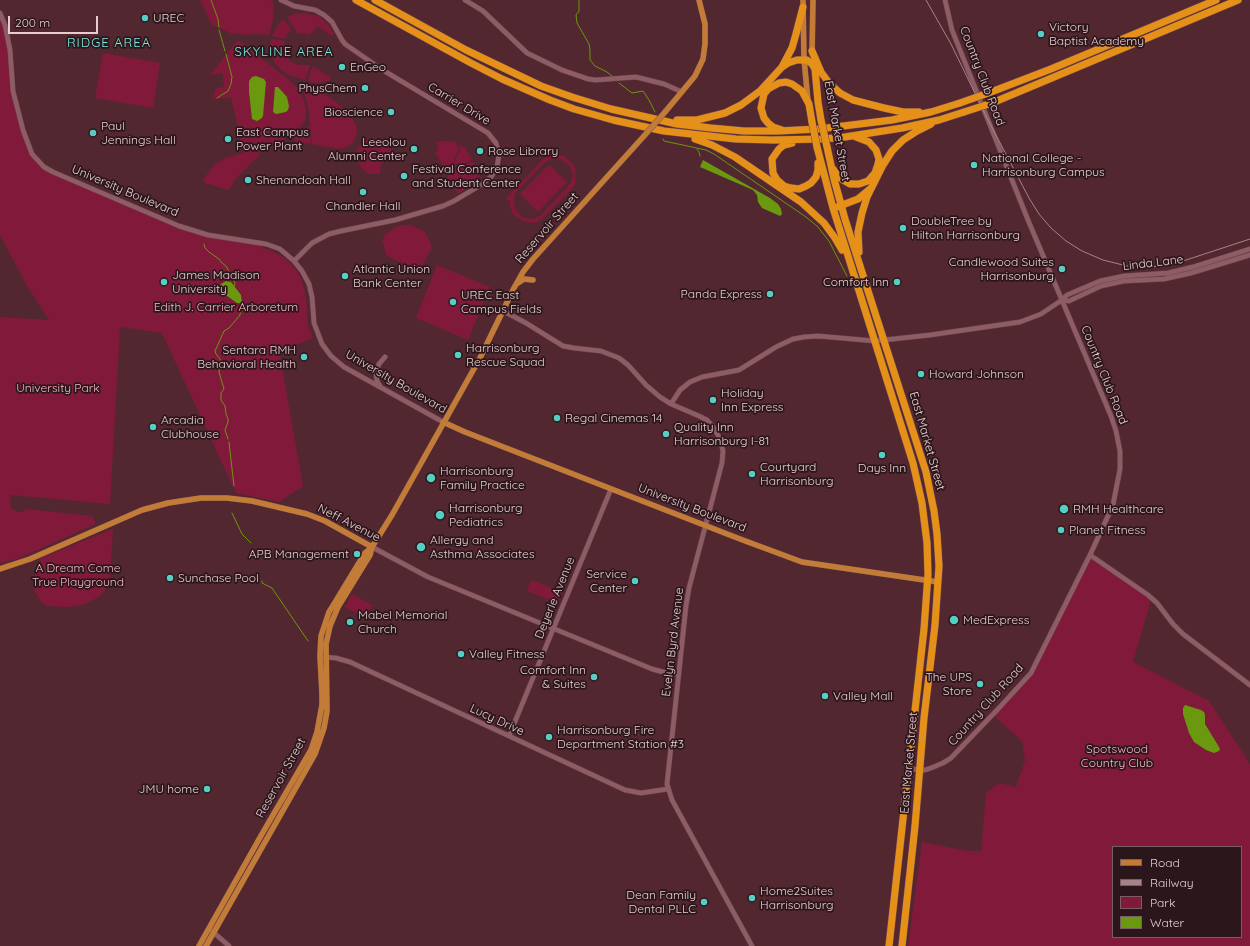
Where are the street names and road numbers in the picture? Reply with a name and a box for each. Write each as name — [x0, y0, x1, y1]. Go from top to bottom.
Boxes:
street label: Country Club Road — [956, 24, 1008, 128]
street label: Carrier Drive — [425, 80, 493, 128]
street label: East Market Street — [821, 80, 853, 182]
street label: University Boulevard — [69, 162, 181, 220]
street label: Reservoir Street — [512, 190, 582, 266]
street label: Linda Lane — [1122, 252, 1184, 274]
street label: Country Club Road — [1078, 323, 1130, 427]
street label: University Boulevard — [343, 347, 449, 417]
street label: East Market Street — [906, 390, 948, 492]
street label: University Boulevard — [636, 481, 748, 535]
street label: Neff Avenue — [315, 501, 383, 545]
street label: Deyerle Avenue — [532, 555, 578, 641]
street label: Evelyn Byrd Avenue — [659, 587, 687, 697]
street label: Country Club Road — [945, 661, 1027, 749]
street label: Lucy Drive — [467, 701, 527, 739]
street label: East Market Street — [897, 712, 921, 814]
street label: Reservoir Street — [253, 736, 309, 820]

